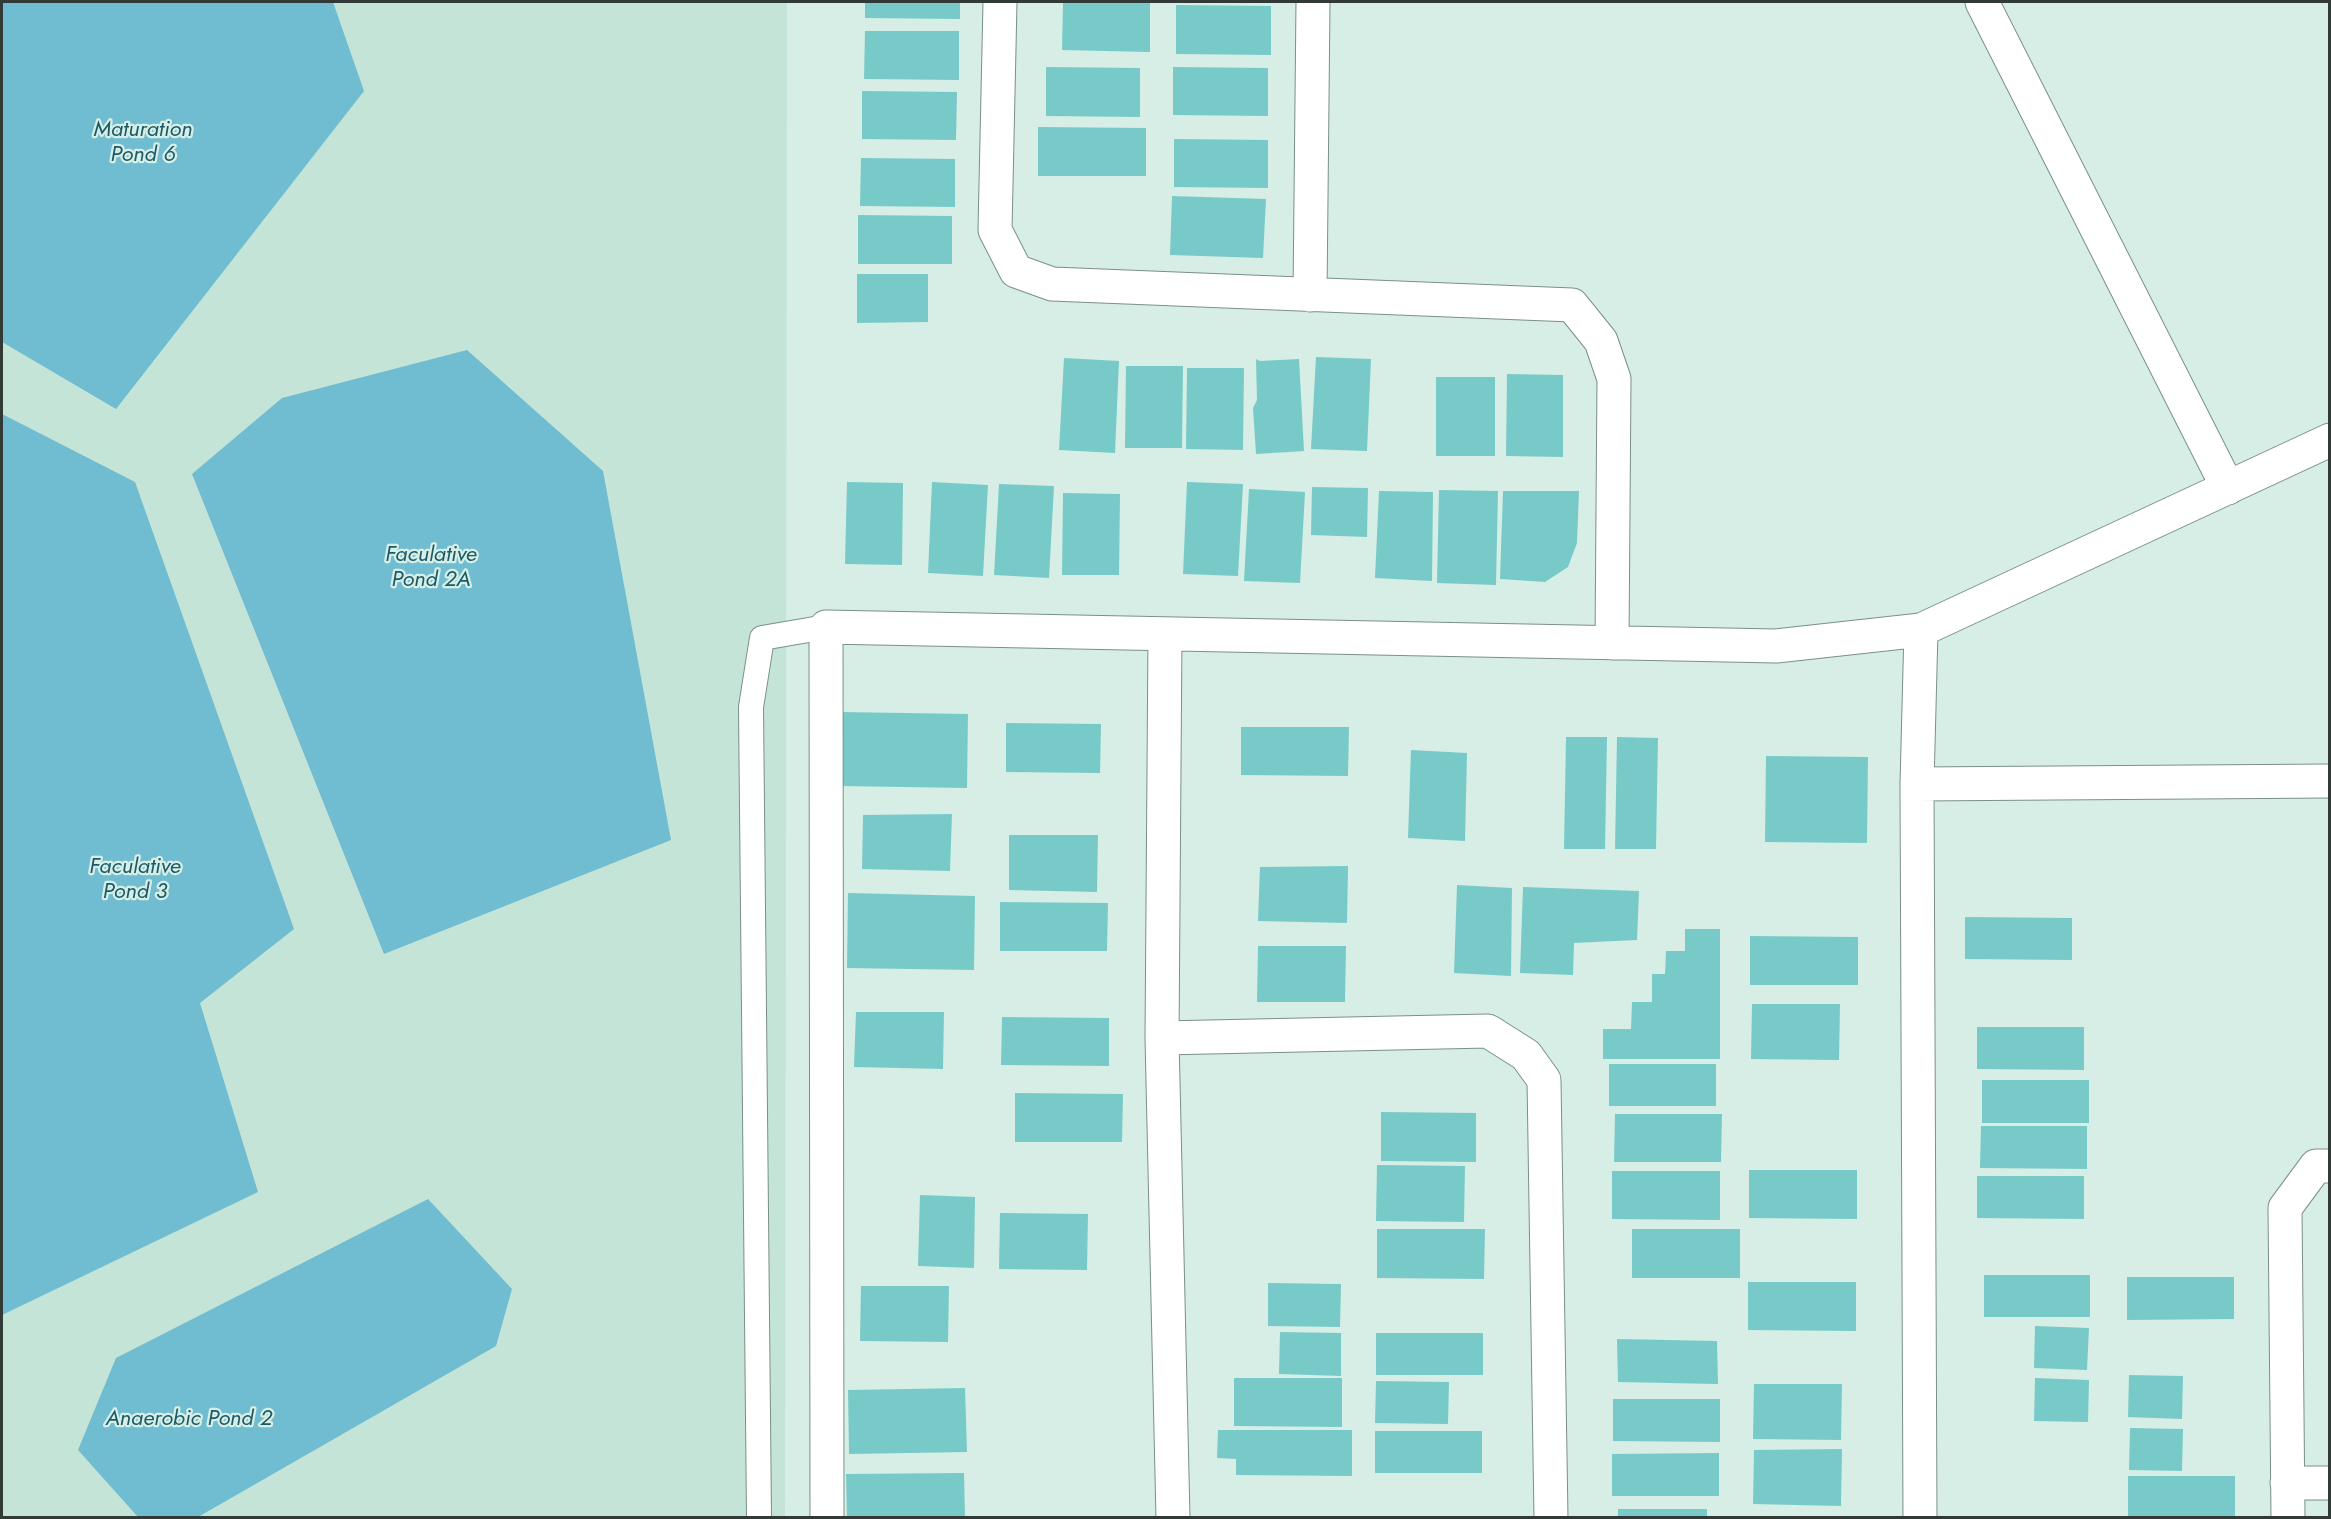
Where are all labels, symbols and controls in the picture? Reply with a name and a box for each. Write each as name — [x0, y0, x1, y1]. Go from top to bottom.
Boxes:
water label: Maturation Pond 6 — [94, 118, 192, 170]
water label: Faculative Pond 2A — [385, 543, 477, 594]
water label: Faculative Pond 3 — [89, 855, 181, 906]
water label: Anaerobic Pond 2 — [106, 1407, 272, 1433]

